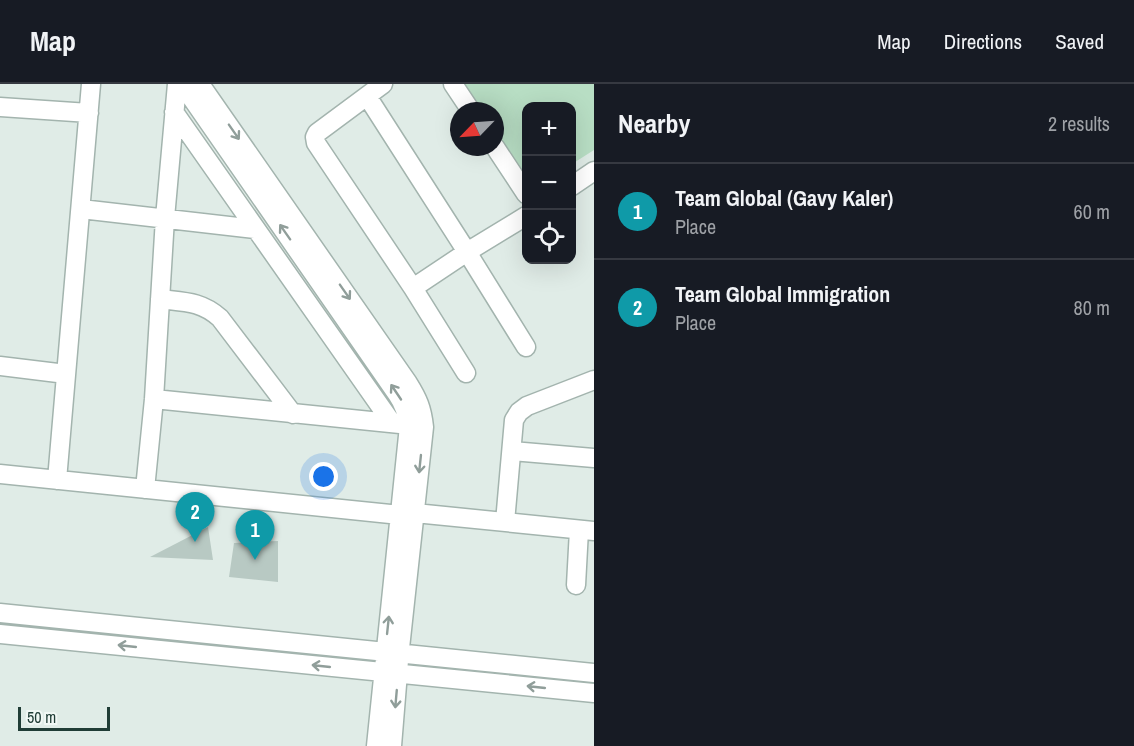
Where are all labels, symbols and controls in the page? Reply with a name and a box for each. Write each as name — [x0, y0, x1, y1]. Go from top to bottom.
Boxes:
text: Map — [30, 22, 76, 60]
text: Map — [877, 27, 911, 56]
text: Directions — [944, 27, 1022, 56]
text: Saved — [1055, 27, 1104, 56]
north arrow — [450, 102, 504, 156]
map controls — [522, 102, 576, 264]
button: + — [522, 102, 576, 156]
text: Nearby — [618, 106, 690, 141]
text: 2 results — [1048, 110, 1110, 137]
one-way arrow — [228, 123, 240, 140]
button: − — [522, 156, 576, 210]
text: Team Global (Gavy Kaler) — [675, 183, 893, 213]
text: 1 — [633, 198, 642, 225]
text: 60 m — [1074, 198, 1110, 225]
button: locate — [522, 210, 576, 264]
text: Place — [675, 213, 716, 240]
one-way arrow — [279, 224, 291, 241]
text: Team Global Immigration — [675, 279, 890, 309]
one-way arrow — [339, 284, 351, 300]
text: 2 — [633, 294, 642, 321]
text: 80 m — [1074, 294, 1110, 321]
text: Place — [675, 309, 716, 336]
one-way arrow — [390, 384, 402, 401]
one-way arrow — [414, 453, 425, 473]
your location — [309, 462, 338, 491]
pin: 2 — [176, 492, 214, 542]
pin: 1 — [236, 510, 274, 560]
one-way arrow — [383, 616, 394, 636]
one-way arrow — [117, 640, 137, 651]
one-way arrow — [311, 660, 331, 671]
one-way arrow — [526, 681, 546, 692]
one-way arrow — [390, 689, 401, 709]
scale bar — [18, 704, 110, 732]
text: 50 m — [27, 706, 56, 728]

